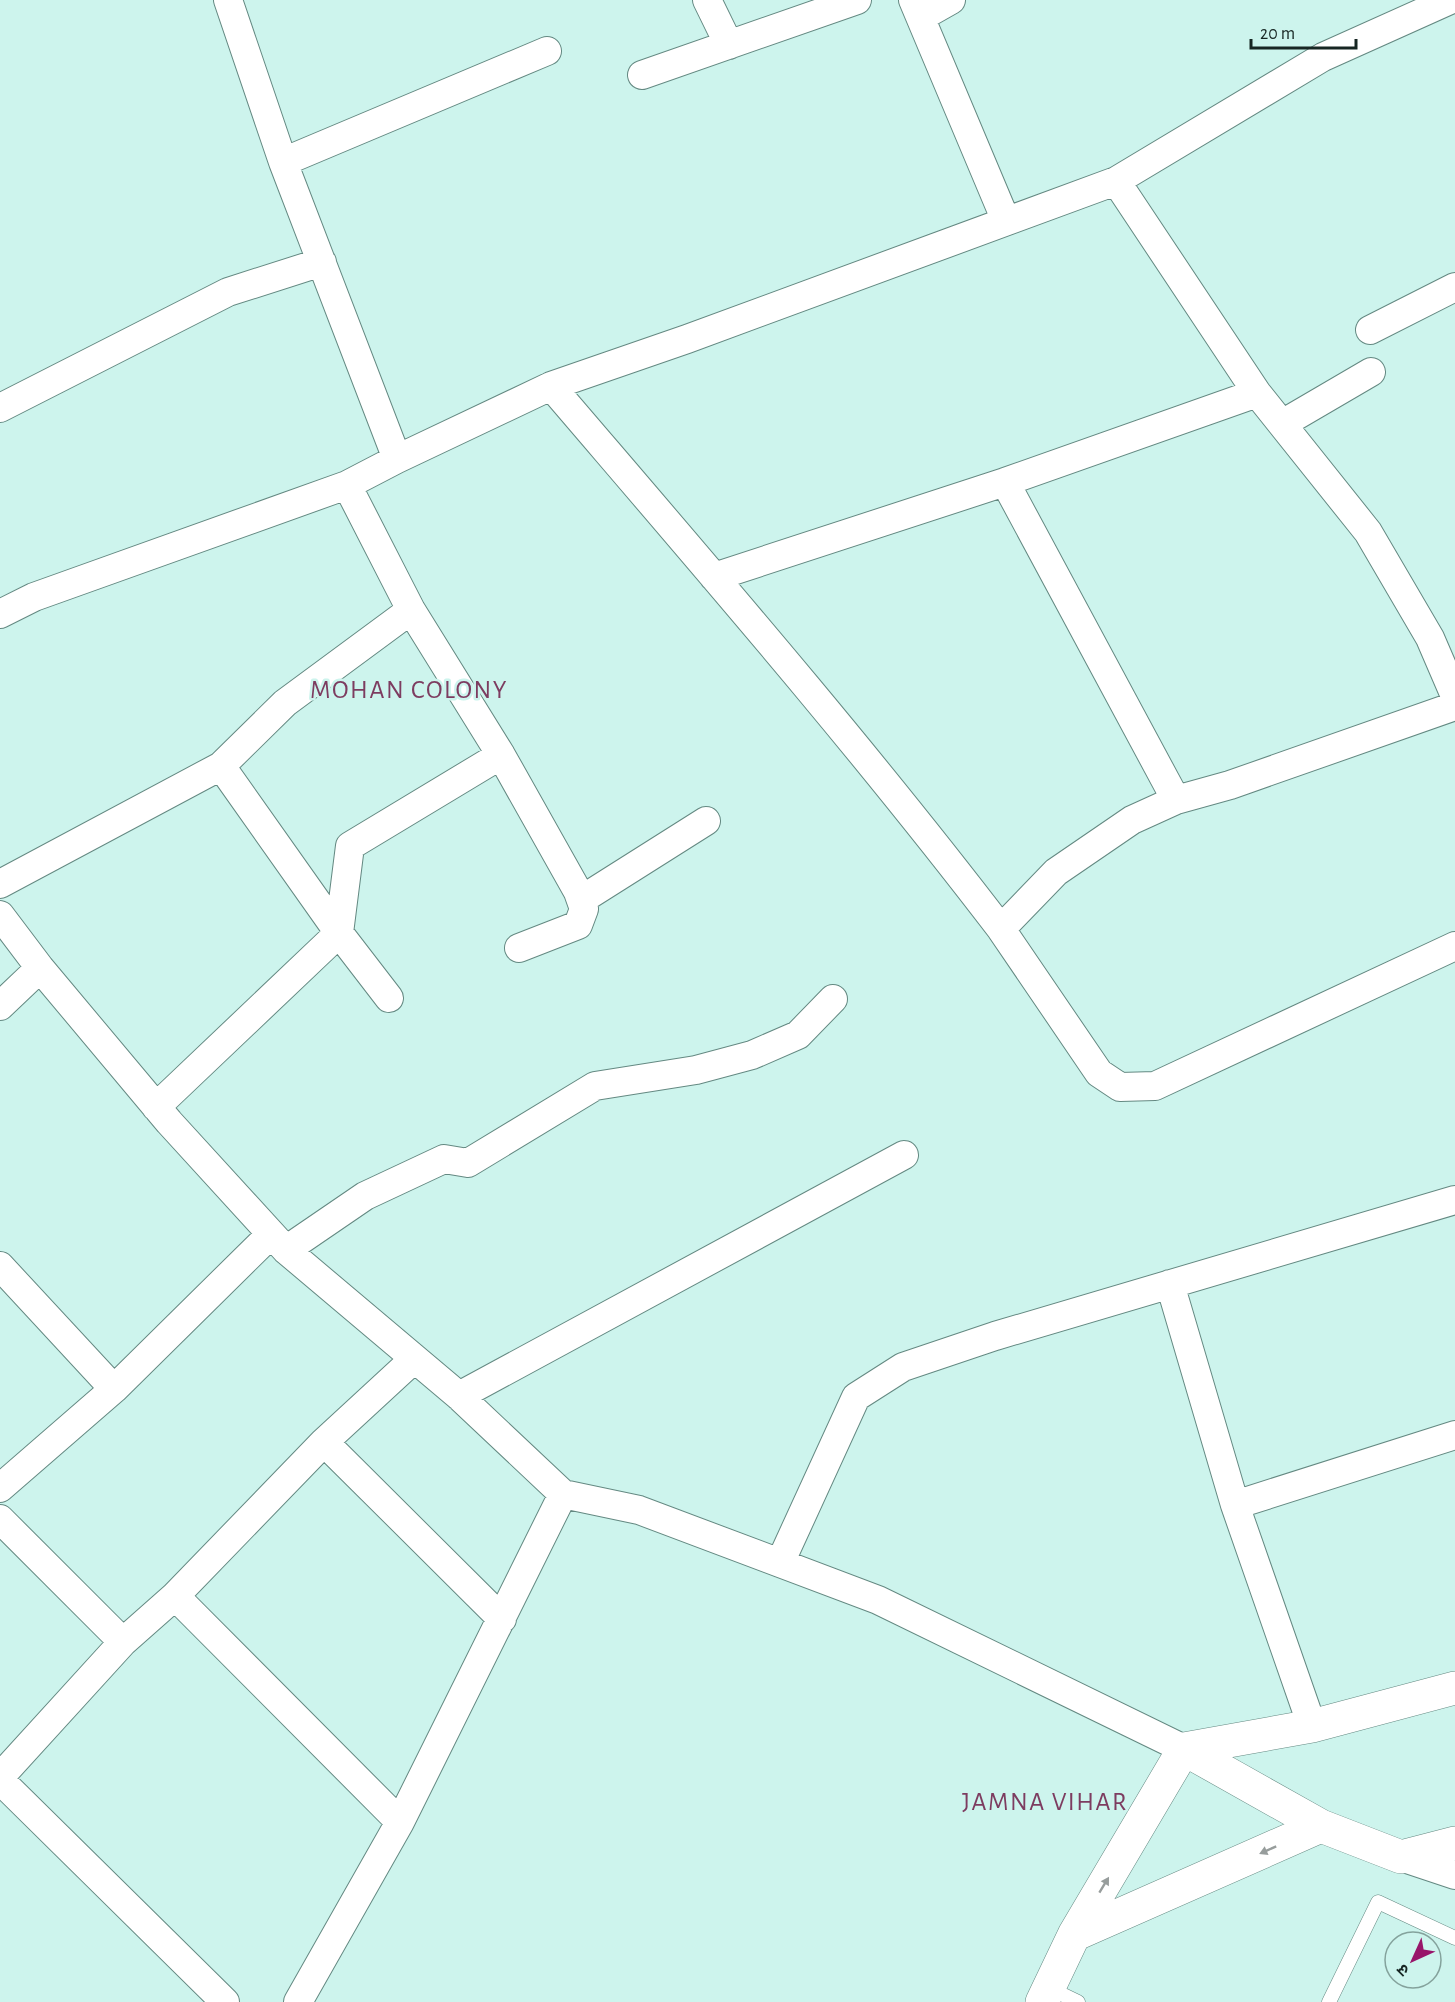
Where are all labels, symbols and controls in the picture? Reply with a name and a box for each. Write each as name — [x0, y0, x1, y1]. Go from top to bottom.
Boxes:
scale bar — [1251, 12, 1356, 50]
text: 20 m — [1260, 25, 1295, 43]
district label: MOHAN COLONY — [310, 677, 508, 703]
district label: JAMNA VIHAR — [962, 1789, 1128, 1815]
one-way arrow — [1258, 1845, 1276, 1855]
one-way arrow — [1099, 1876, 1109, 1893]
north arrow — [1383, 1930, 1443, 1990]
text: उ — [1394, 1960, 1412, 1979]

